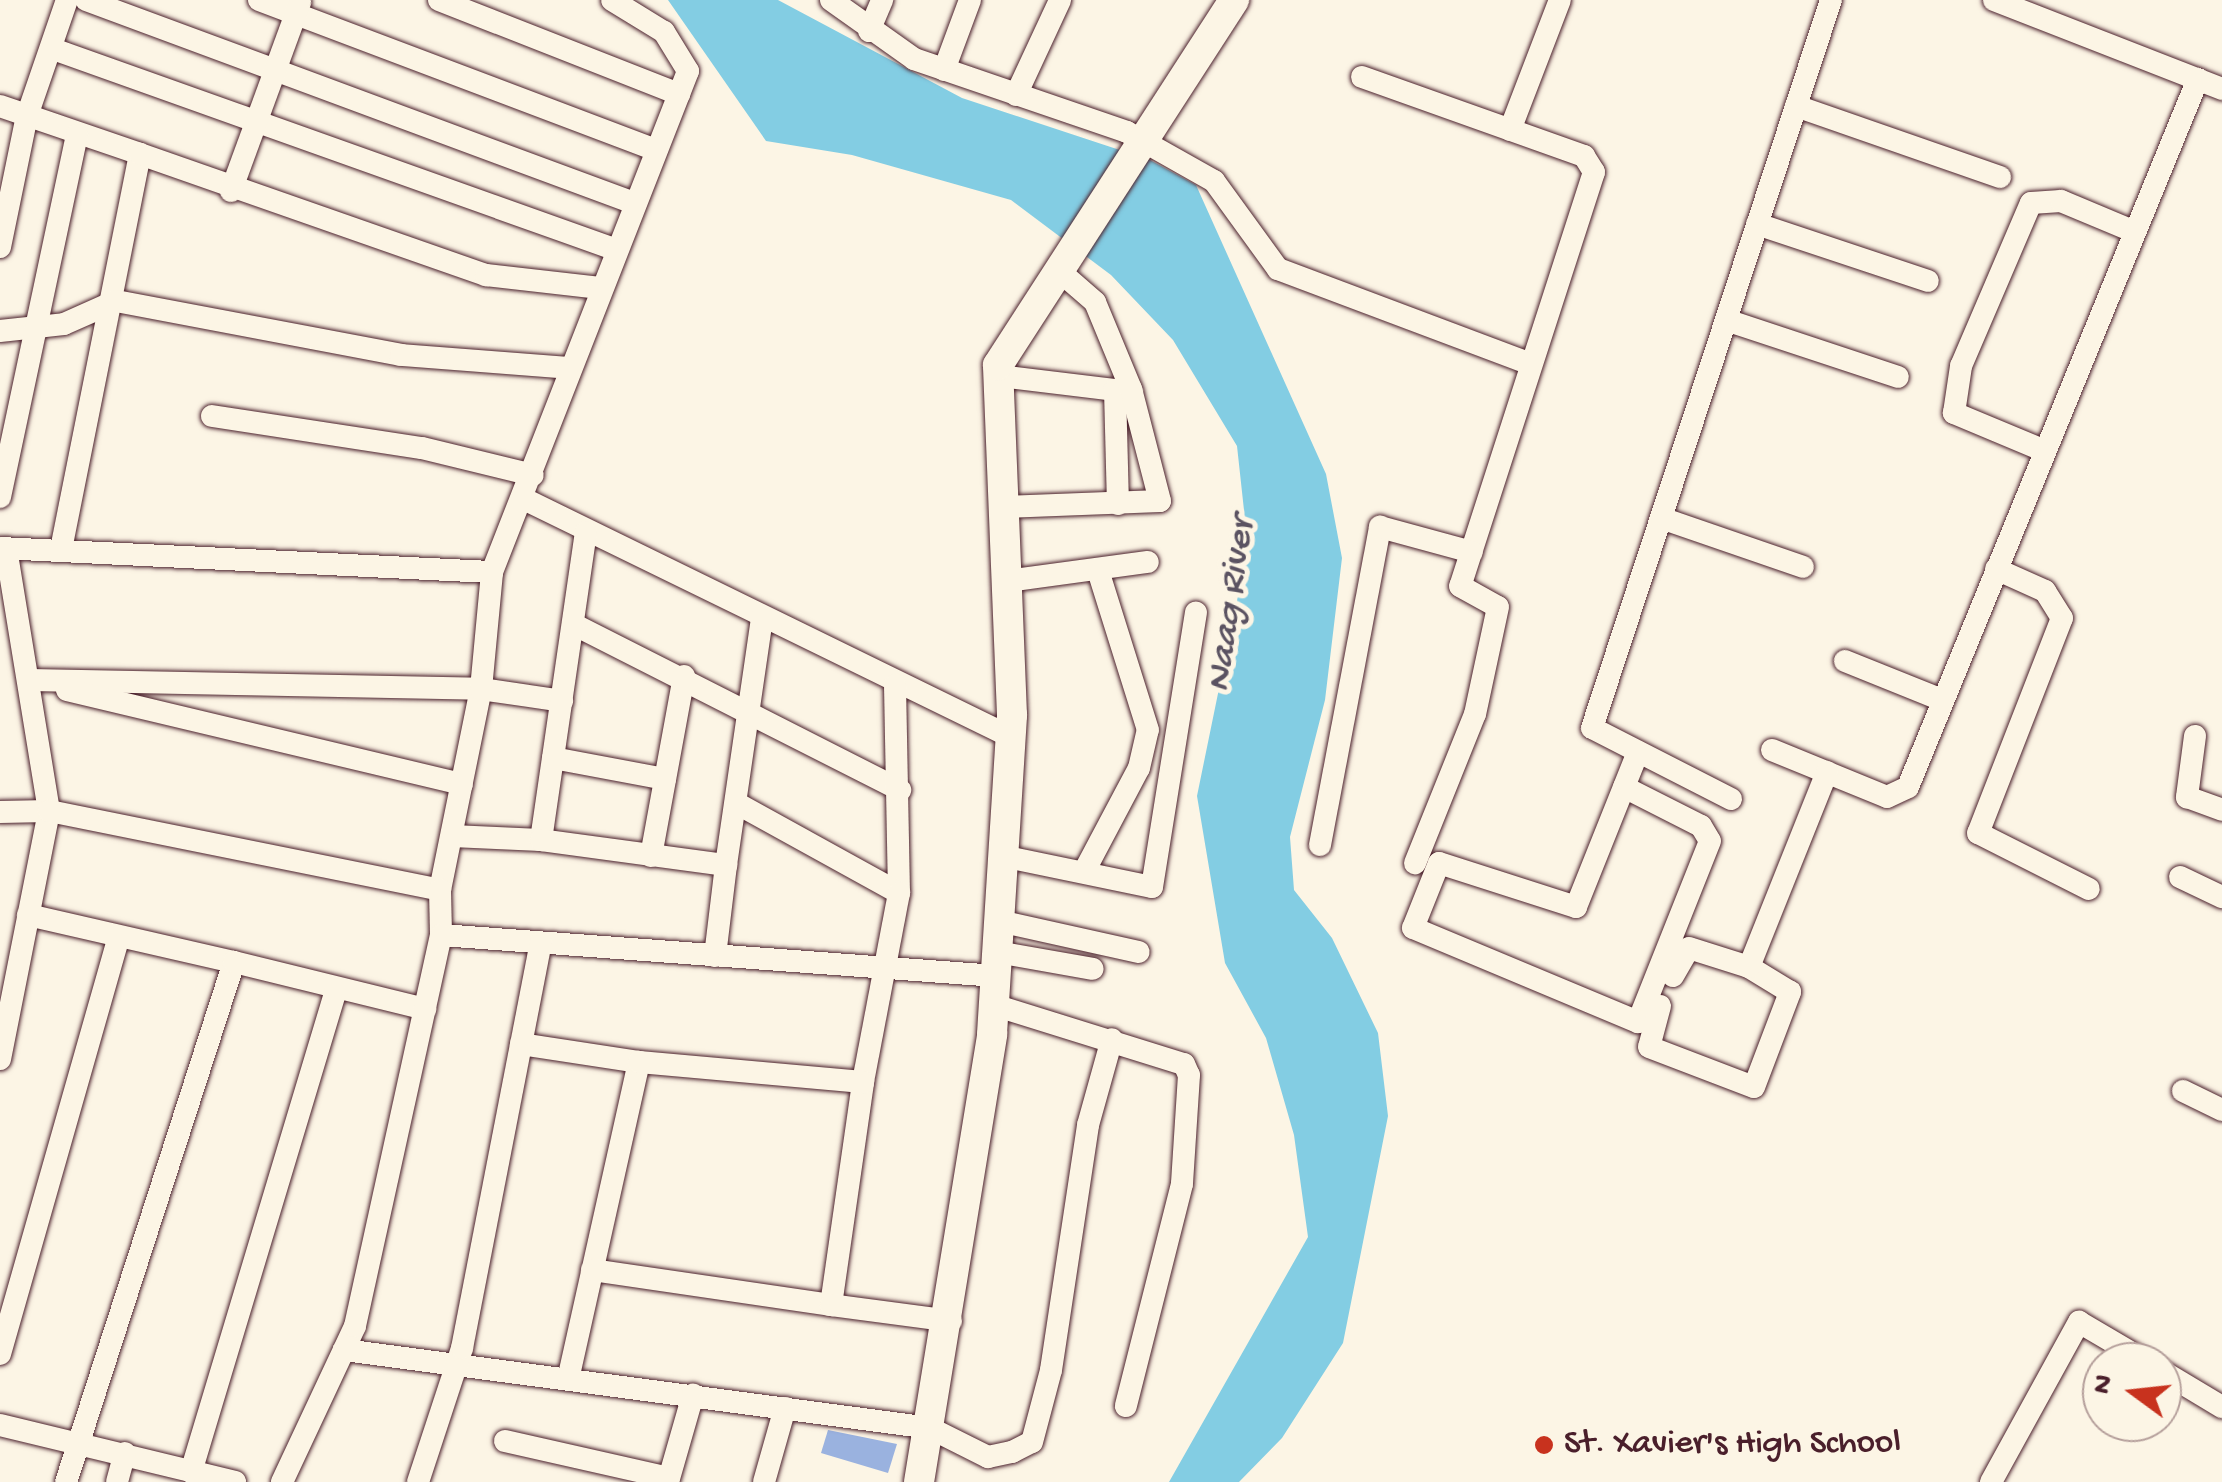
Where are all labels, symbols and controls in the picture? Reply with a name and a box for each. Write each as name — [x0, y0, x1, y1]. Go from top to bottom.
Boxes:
water label: Naag River — [1198, 515, 1268, 695]
north arrow — [2082, 1342, 2182, 1442]
text: N — [2086, 1372, 2123, 1398]
place label: St. Xavier's High School — [1564, 1424, 1901, 1466]
marker: St. Xavier's High School — [1533, 1434, 1555, 1456]

